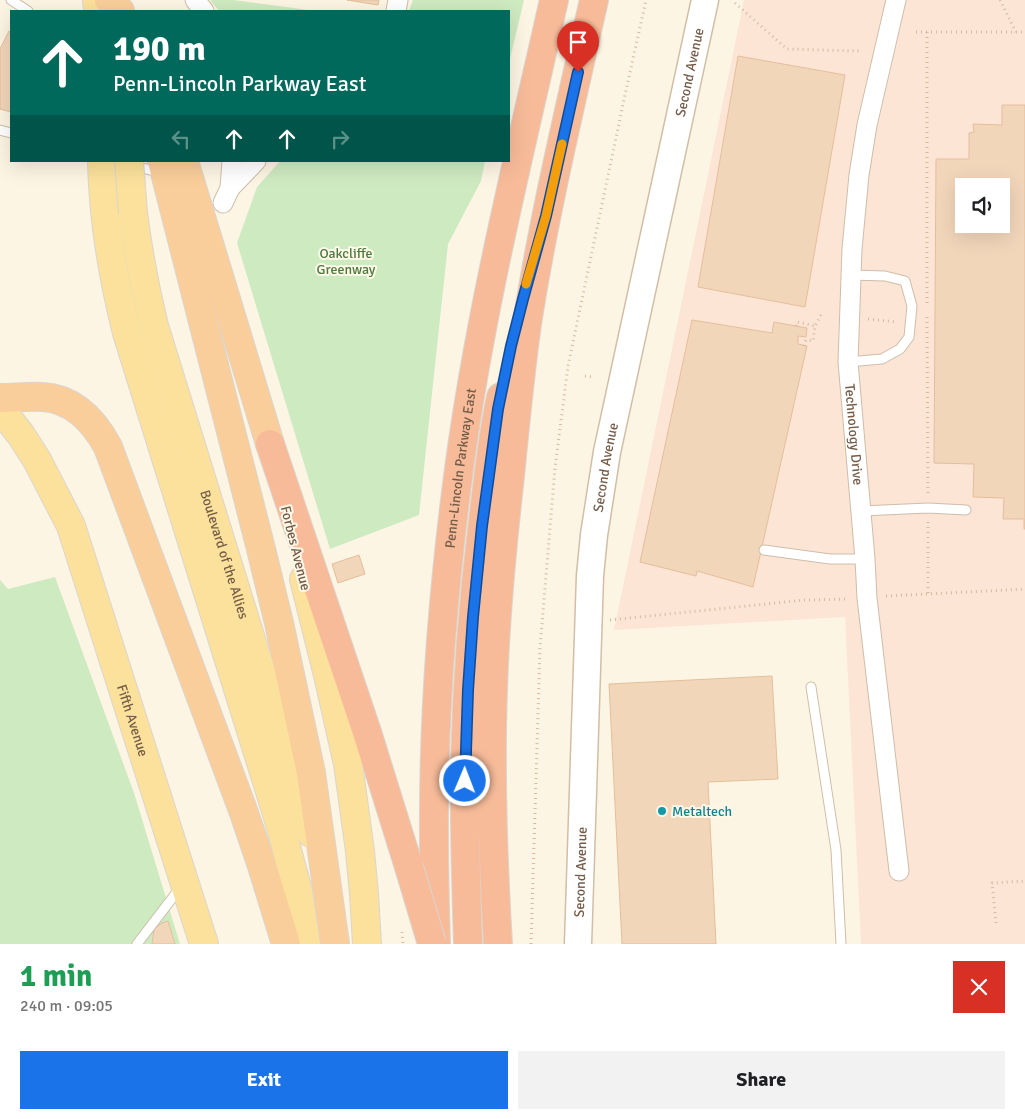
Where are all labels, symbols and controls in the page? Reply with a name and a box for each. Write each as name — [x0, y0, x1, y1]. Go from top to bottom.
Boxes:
pin — [557, 21, 599, 72]
street label: Second Avenue — [672, 26, 708, 118]
text: 190 m — [113, 27, 206, 70]
icon: arrive — [564, 28, 592, 56]
icon: ahead — [30, 30, 95, 95]
text: Penn-Lincoln Parkway East — [113, 70, 366, 97]
icon: left — [167, 125, 195, 153]
icon: ahead — [220, 125, 248, 153]
icon: ahead — [273, 125, 301, 153]
icon: right — [326, 125, 354, 153]
map controls — [955, 178, 1010, 233]
button: sound — [955, 178, 1010, 233]
park label: Oakcliffe Greenway — [317, 245, 376, 278]
street label: Technology Drive — [841, 383, 867, 486]
street label: Penn-Lincoln Parkway East — [442, 387, 480, 549]
street label: Second Avenue — [590, 421, 622, 513]
street label: Boulevard of the Allies — [196, 488, 252, 621]
street label: Forbes Avenue — [277, 504, 314, 592]
street label: Fifth Avenue — [113, 682, 152, 759]
position arrow — [438, 754, 490, 806]
place label: Metaltech — [672, 803, 732, 820]
marker: Metaltech — [656, 805, 668, 817]
street label: Second Avenue — [571, 827, 591, 918]
text: 1 min — [20, 958, 92, 995]
button: close — [953, 961, 1005, 1013]
text: 240 m · 09:05 — [20, 996, 113, 1016]
button: Exit — [20, 1051, 508, 1109]
button: Share — [518, 1051, 1005, 1109]

